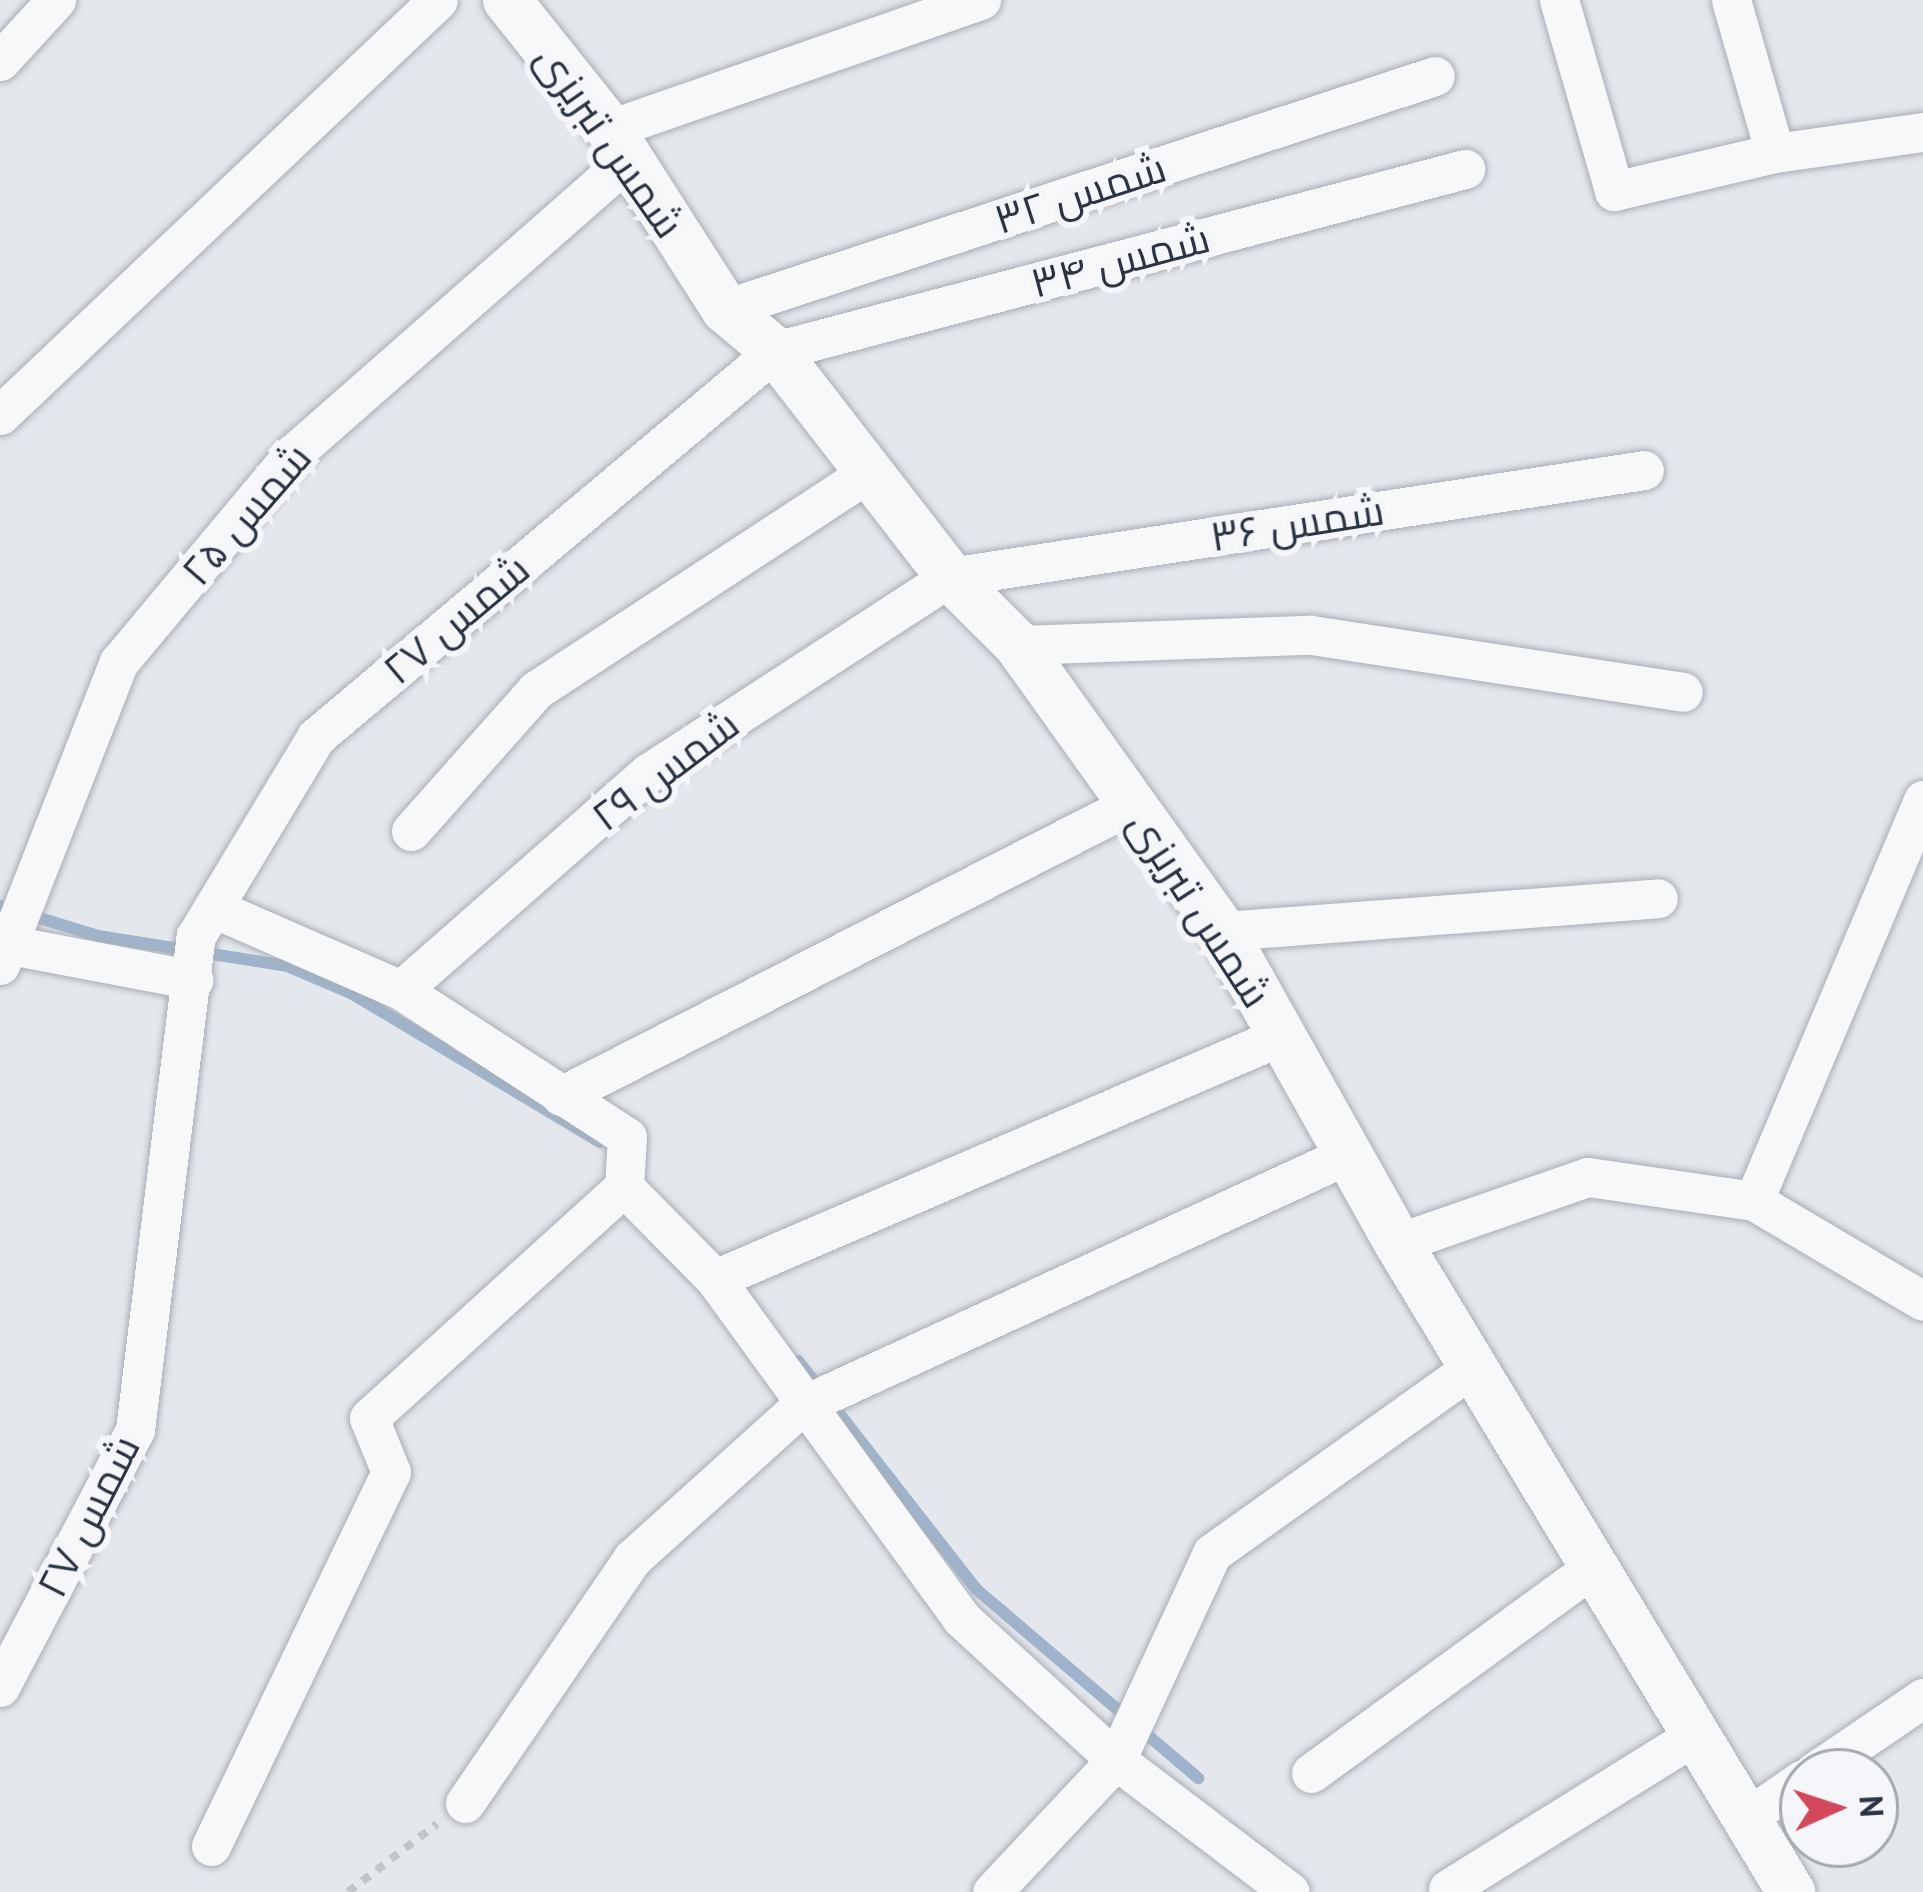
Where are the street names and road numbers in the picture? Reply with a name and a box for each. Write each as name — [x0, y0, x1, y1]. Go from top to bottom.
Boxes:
street label: شمس تبریزی — [525, 35, 695, 247]
street label: شمس ۳۲ — [988, 142, 1172, 244]
street label: شمس ۳۴ — [1025, 212, 1215, 308]
street label: شمس ۲۵ — [171, 433, 321, 595]
street label: شمس ۳۶ — [1207, 484, 1387, 562]
street label: شمس ۲۷ — [373, 543, 539, 695]
street label: شمس ۲۹ — [582, 699, 748, 841]
street label: شمس تبریزی — [1118, 801, 1282, 1017]
street label: شمس ۲۷ — [26, 1427, 150, 1605]

